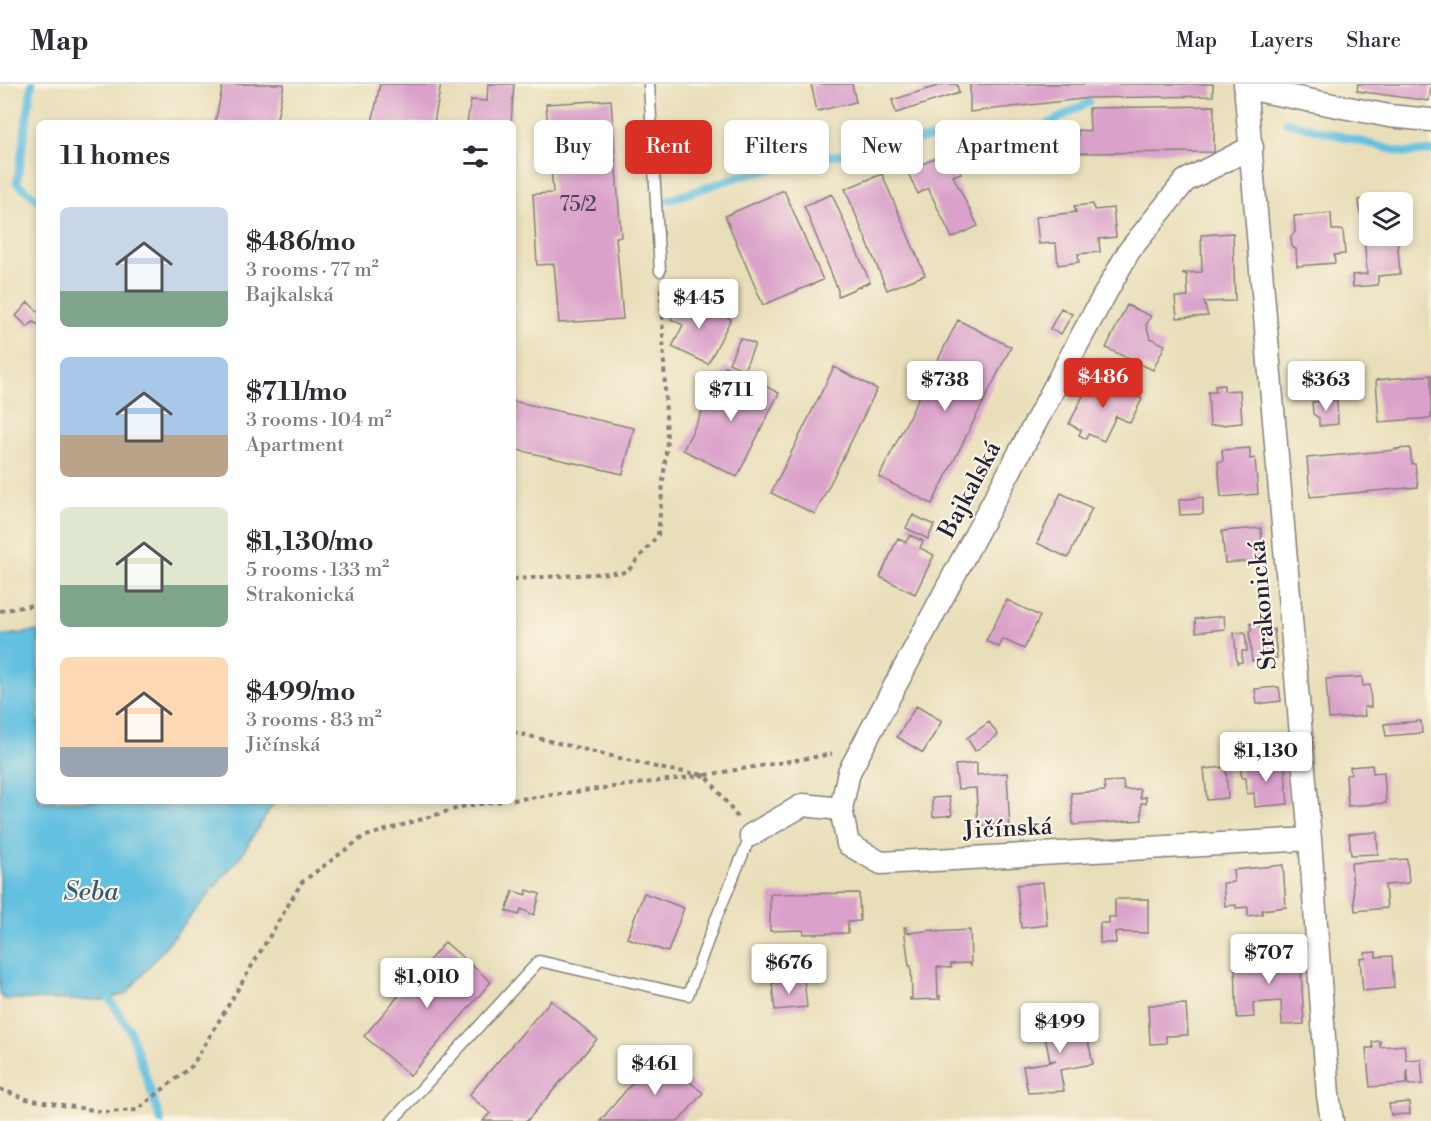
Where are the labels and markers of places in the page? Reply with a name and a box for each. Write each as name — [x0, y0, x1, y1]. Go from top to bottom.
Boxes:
pin: $445 — [663, 279, 735, 330]
pin: $486 — [1067, 358, 1139, 409]
pin: $738 — [909, 361, 981, 412]
pin: $363 — [1290, 361, 1362, 412]
pin: $711 — [695, 371, 767, 422]
pin: $1,130 — [1217, 732, 1315, 783]
pin: $707 — [1233, 934, 1305, 985]
pin: $676 — [753, 944, 825, 995]
pin: $1,010 — [378, 958, 476, 1009]
pin: $499 — [1024, 1003, 1096, 1054]
pin: $461 — [619, 1045, 691, 1096]

